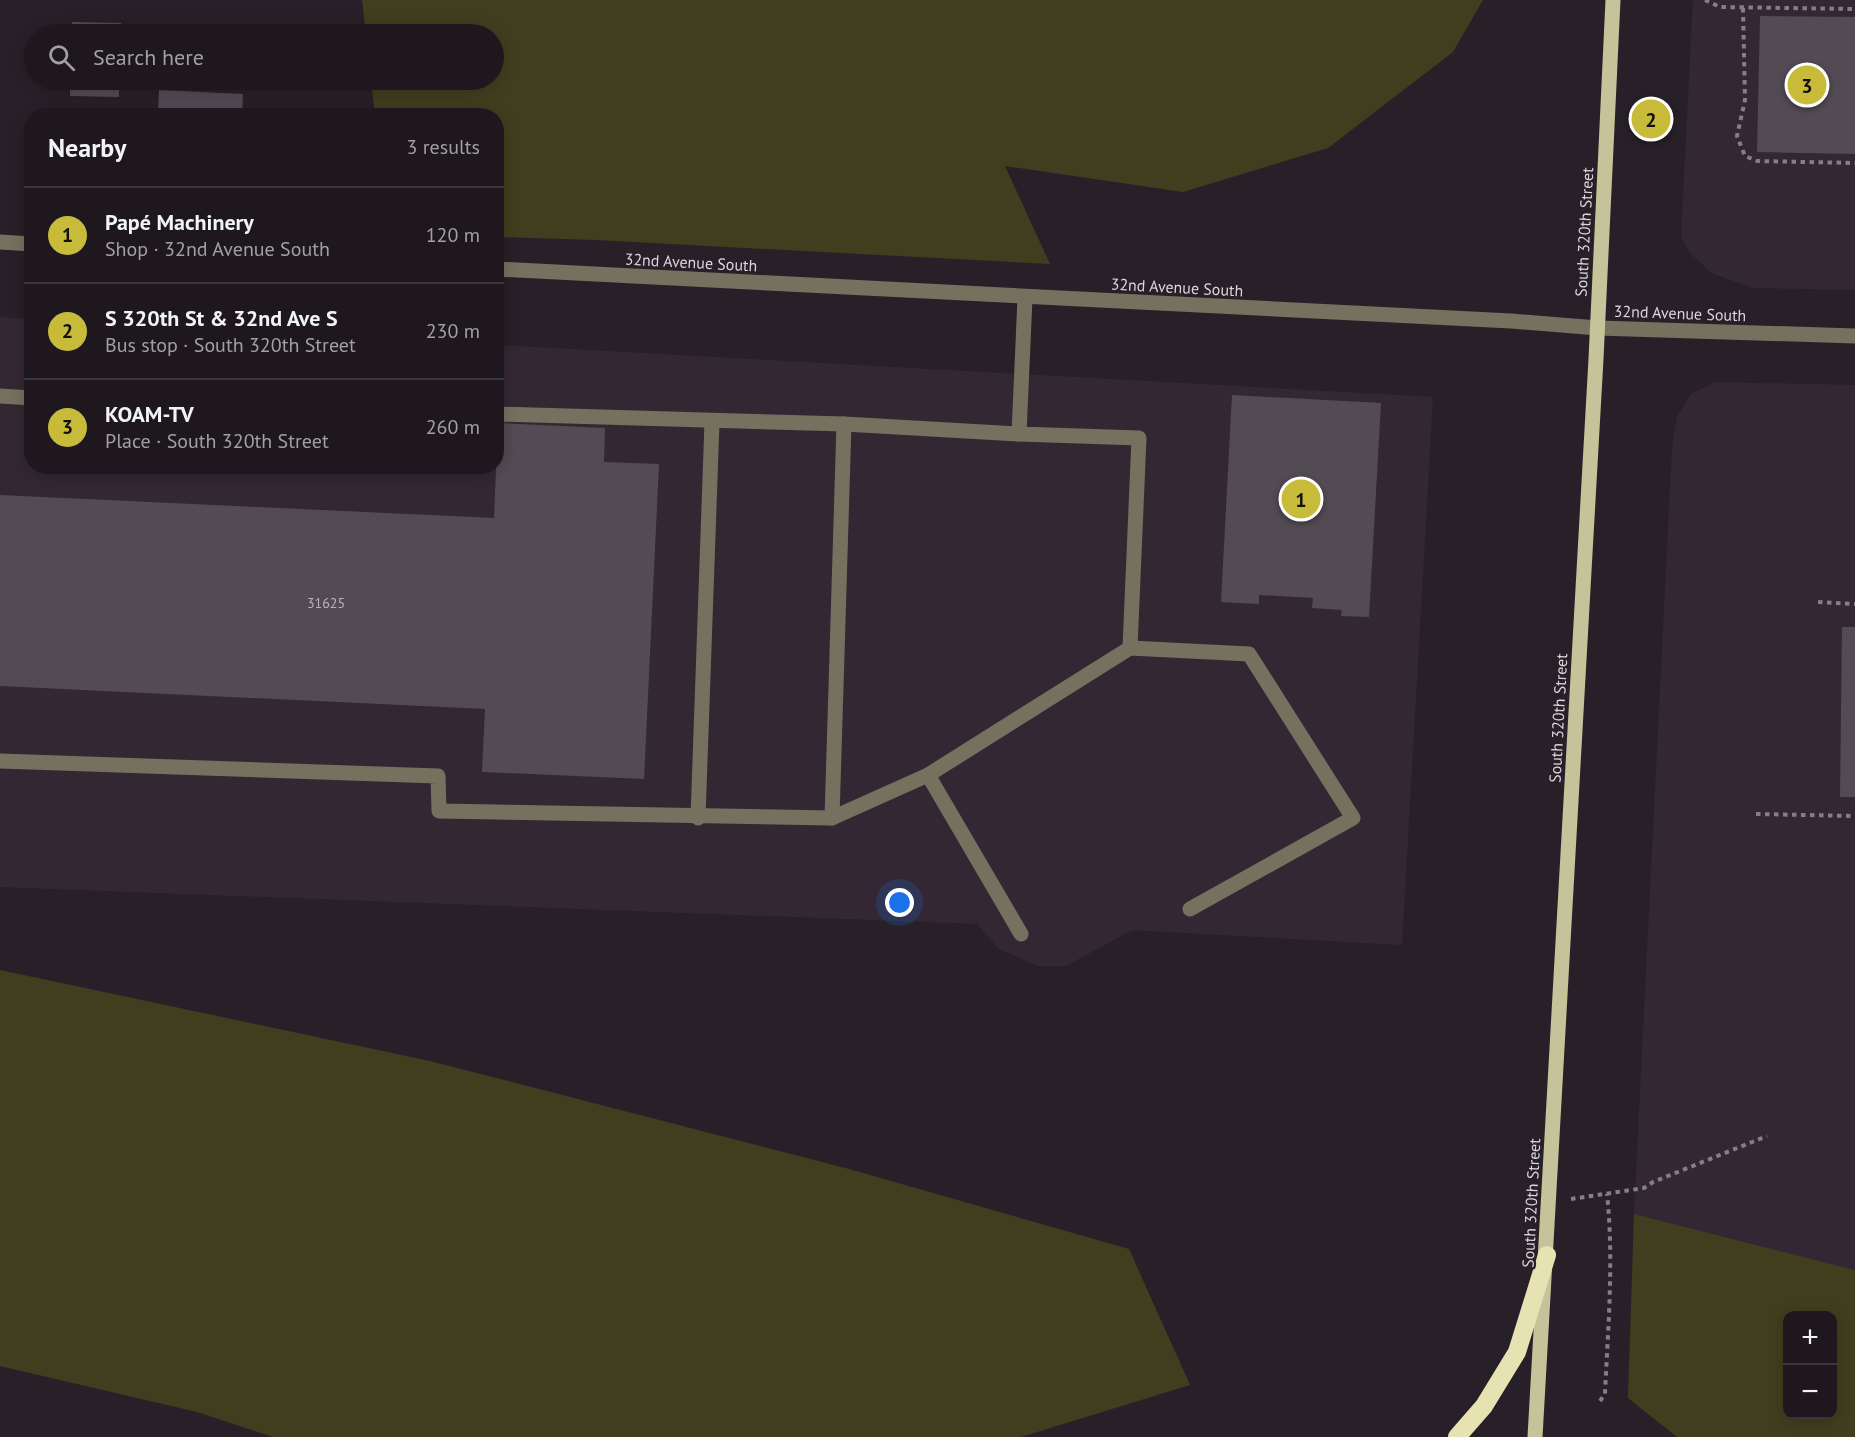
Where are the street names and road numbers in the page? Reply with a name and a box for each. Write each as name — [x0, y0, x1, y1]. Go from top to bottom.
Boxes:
street label: South 320th Street — [1571, 166, 1597, 297]
street label: 32nd Avenue South — [624, 249, 758, 275]
street label: 32nd Avenue South — [1110, 274, 1244, 300]
street label: 32nd Avenue South — [1613, 301, 1747, 325]
street label: South 320th Street — [1545, 652, 1571, 783]
street label: South 320th Street — [1518, 1137, 1544, 1268]

